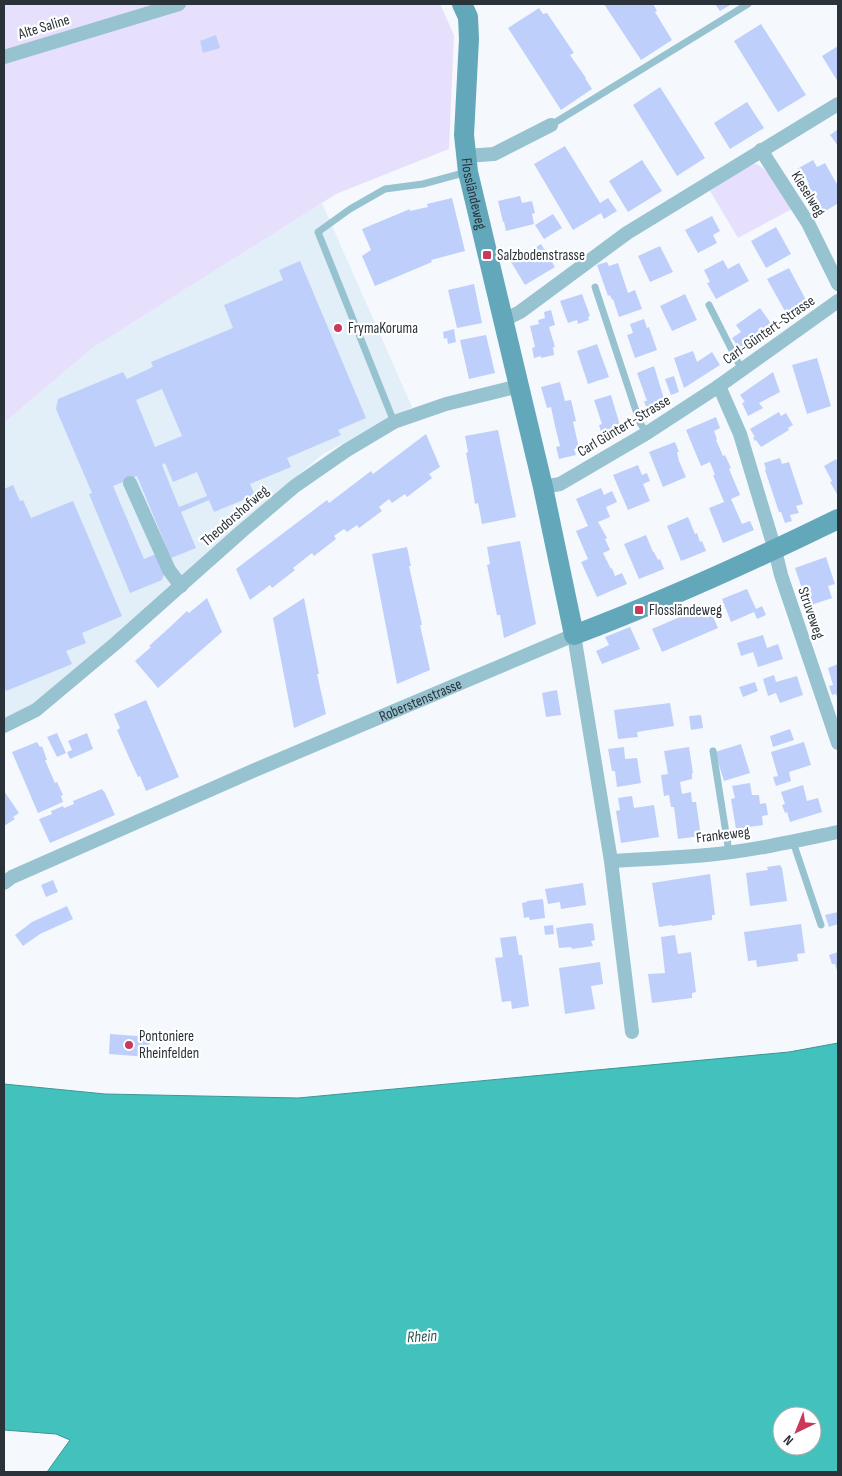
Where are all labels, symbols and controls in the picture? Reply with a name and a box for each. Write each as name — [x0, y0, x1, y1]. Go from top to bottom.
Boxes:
street label: Alte Saline — [15, 10, 72, 44]
street label: Flossländeweg — [457, 157, 491, 231]
street label: Kieselweg — [787, 168, 829, 220]
place label: Salzbodenstrasse — [497, 246, 585, 265]
marker: Salzbodenstrasse — [481, 249, 493, 261]
street label: Carl-Güntert-Strasse — [719, 291, 819, 369]
place label: FrymaKoruma — [348, 319, 418, 338]
marker: FrymaKoruma — [332, 322, 344, 334]
street label: Carl Güntert-Strasse — [574, 391, 674, 461]
street label: Theodorshofweg — [197, 481, 273, 551]
street label: Struveweg — [793, 585, 829, 641]
place label: Flossländeweg — [649, 601, 722, 620]
marker: Flossländeweg — [633, 604, 645, 616]
street label: Roberstenstrasse — [376, 674, 465, 726]
street label: Frankeweg — [695, 822, 751, 848]
place label: Pontoniere Rheinfelden — [139, 1027, 199, 1063]
marker: Pontoniere Rheinfelden — [123, 1039, 135, 1051]
water label: Rhein — [407, 1327, 438, 1347]
north arrow — [772, 1406, 822, 1456]
text: N — [780, 1431, 797, 1449]

